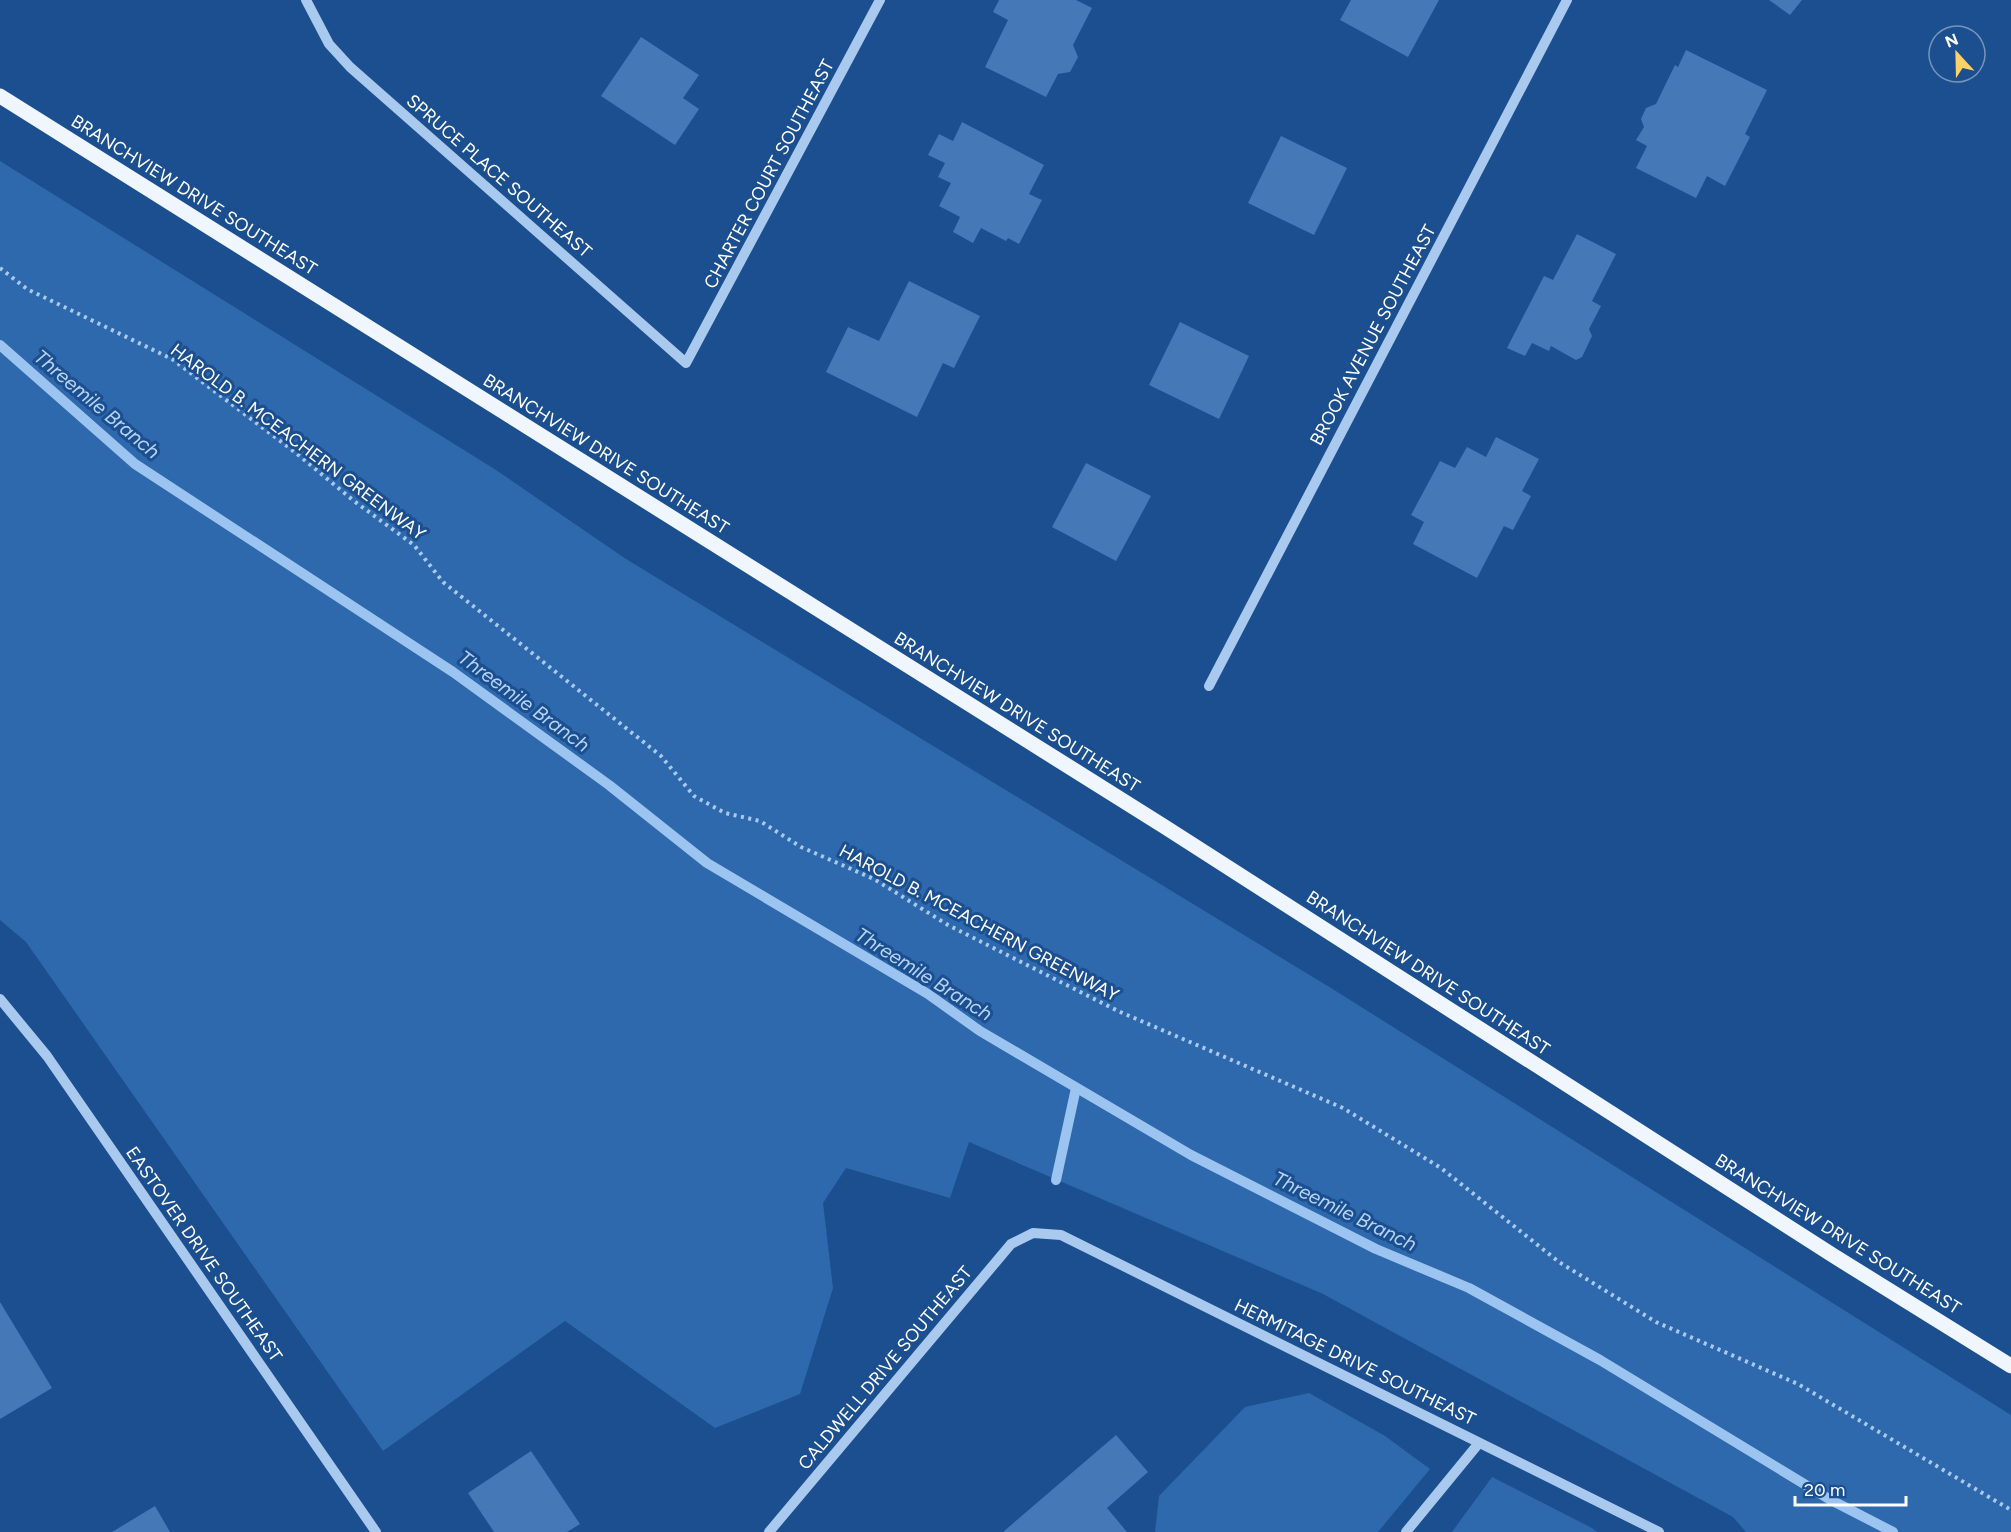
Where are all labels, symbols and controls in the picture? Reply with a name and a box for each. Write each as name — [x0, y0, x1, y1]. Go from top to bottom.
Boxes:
north arrow — [1927, 24, 1987, 84]
text: N — [1942, 29, 1961, 52]
street label: CHARTER COURT SOUTHEAST — [699, 56, 839, 292]
street label: SPRUCE PLACE SOUTHEAST — [402, 90, 596, 262]
street label: BRANCHVIEW DRIVE SOUTHEAST — [67, 110, 321, 280]
street label: BROOK AVENUE SOUTHEAST — [1305, 221, 1441, 449]
street label: HAROLD B. MCEACHERN GREENWAY — [166, 339, 430, 545]
water label: Threemile Branch — [29, 344, 165, 464]
street label: BRANCHVIEW DRIVE SOUTHEAST — [479, 369, 733, 539]
street label: BRANCHVIEW DRIVE SOUTHEAST — [890, 627, 1144, 797]
water label: Threemile Branch — [454, 645, 594, 757]
street label: HAROLD B. MCEACHERN GREENWAY — [835, 840, 1123, 1006]
street label: BRANCHVIEW DRIVE SOUTHEAST — [1302, 886, 1554, 1060]
water label: Threemile Branch — [851, 922, 997, 1026]
street label: EASTOVER DRIVE SOUTHEAST — [121, 1142, 287, 1366]
street label: BRANCHVIEW DRIVE SOUTHEAST — [1711, 1149, 1965, 1319]
water label: Threemile Branch — [1269, 1166, 1421, 1256]
street label: CALDWELL DRIVE SOUTHEAST — [793, 1262, 977, 1474]
street label: HERMITAGE DRIVE SOUTHEAST — [1231, 1294, 1479, 1430]
scale bar — [1795, 1469, 1906, 1507]
text: 20 m — [1804, 1479, 1845, 1501]

